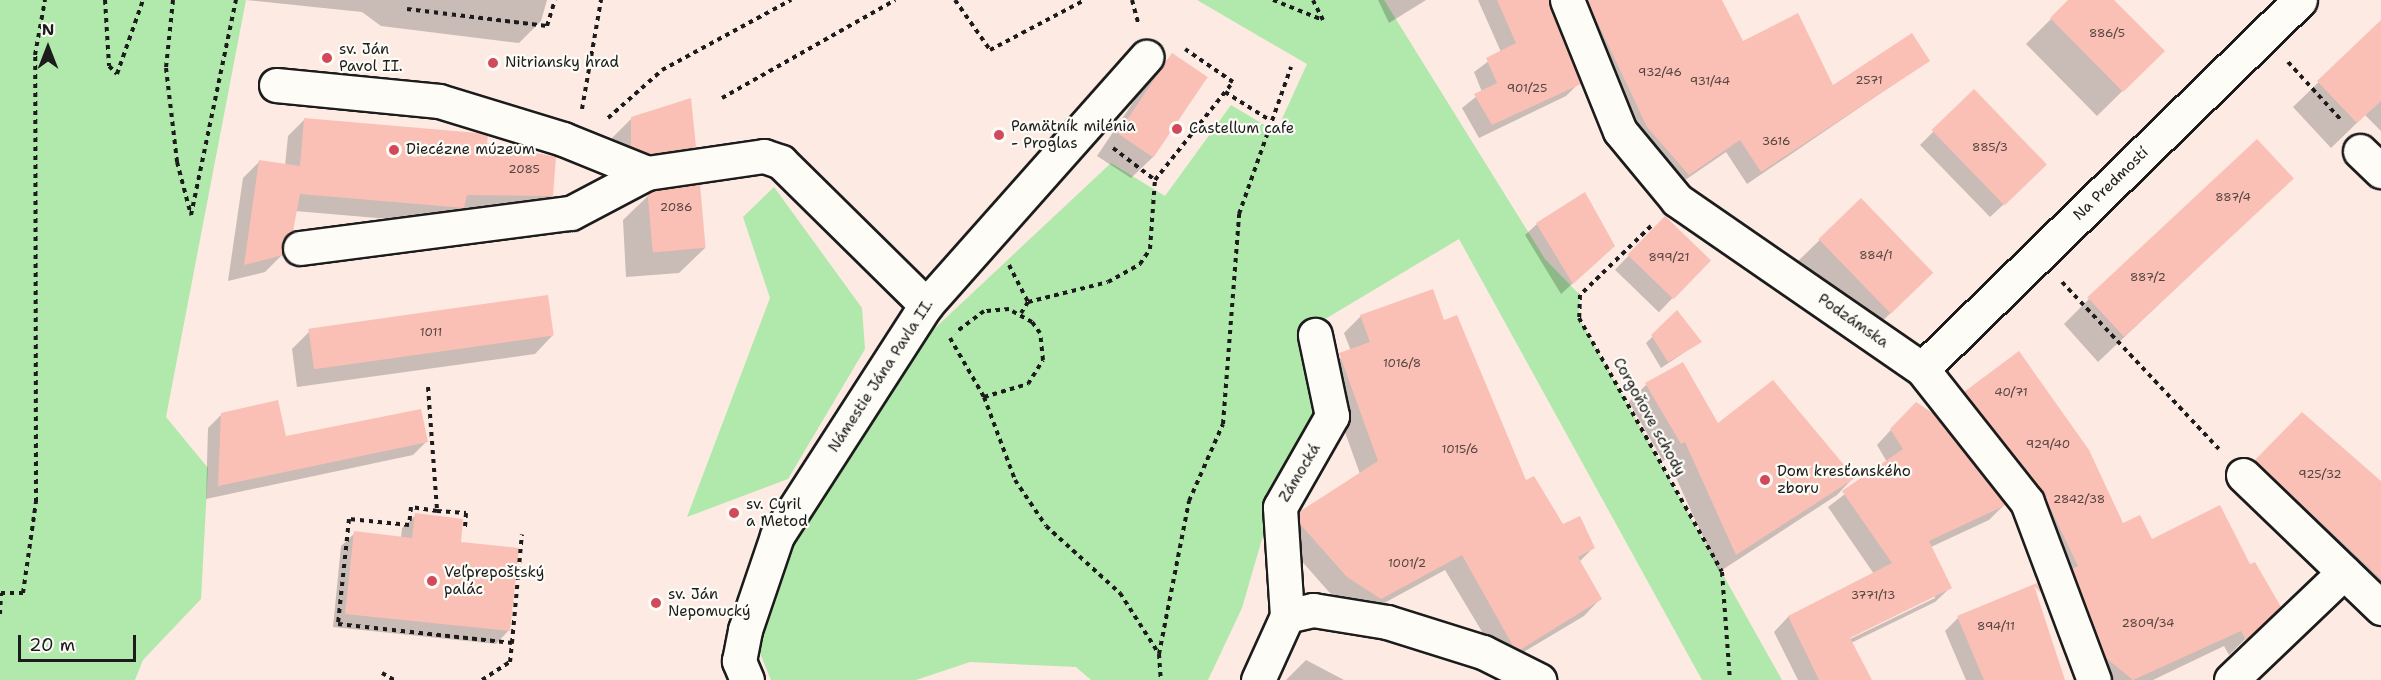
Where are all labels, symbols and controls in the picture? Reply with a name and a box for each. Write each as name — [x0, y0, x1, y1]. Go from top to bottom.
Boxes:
north arrow — [18, 18, 78, 78]
text: N — [42, 19, 54, 40]
house number: 886/5 — [2089, 27, 2125, 41]
place label: sv. Ján Pavol II. — [339, 40, 403, 75]
marker: sv. Ján Pavol II. — [320, 51, 334, 65]
place label: Nitriansky hrad — [505, 54, 619, 72]
marker: Nitriansky hrad — [486, 56, 500, 70]
house number: 932/46 — [1638, 66, 1682, 80]
house number: 2571 — [1855, 74, 1883, 88]
house number: 931/44 — [1690, 75, 1730, 89]
house number: 901/25 — [1507, 82, 1547, 96]
place label: Pamätník milénia - Proglas — [1011, 117, 1136, 152]
place label: Castellum cafe — [1189, 120, 1294, 138]
marker: Castellum cafe — [1170, 122, 1184, 136]
marker: Pamätník milénia - Proglas — [992, 128, 1006, 142]
house number: 3616 — [1762, 135, 1790, 149]
place label: Diecézne múzeum — [406, 141, 535, 159]
house number: 885/3 — [1972, 141, 2008, 155]
marker: Diecézne múzeum — [387, 143, 401, 157]
street label: Na Predmostí — [2070, 144, 2152, 224]
house number: 2085 — [508, 163, 540, 177]
house number: 887/4 — [2215, 191, 2251, 205]
house number: 2086 — [660, 201, 692, 215]
house number: 884/1 — [1859, 249, 1893, 263]
house number: 899/21 — [1649, 251, 1689, 265]
house number: 887/2 — [2130, 271, 2166, 285]
street label: Podzámska — [1814, 290, 1892, 352]
street label: Námestie Jána Pavla II. — [825, 296, 937, 456]
house number: 1011 — [420, 326, 442, 340]
street label: Corgoňove schody — [1609, 355, 1689, 479]
house number: 1016/8 — [1383, 357, 1421, 371]
house number: 40/71 — [1994, 386, 2028, 400]
house number: 929/40 — [2026, 438, 2070, 452]
street label: Zámocká — [1276, 441, 1324, 505]
house number: 1015/6 — [1442, 443, 1478, 457]
place label: Dom kresťanského zboru — [1777, 462, 1911, 497]
house number: 925/32 — [2298, 468, 2342, 482]
marker: Dom kresťanského zboru — [1758, 473, 1772, 487]
house number: 2842/38 — [2053, 493, 2105, 507]
place label: sv. Cyril a Metod — [746, 495, 808, 530]
marker: sv. Cyril a Metod — [727, 506, 741, 520]
house number: 1001/2 — [1388, 557, 1426, 571]
place label: Veľprepoštský palác — [444, 563, 544, 598]
marker: Veľprepoštský palác — [425, 574, 439, 588]
place label: sv. Ján Nepomucký — [668, 585, 751, 620]
house number: 3771/13 — [1851, 589, 1895, 603]
marker: sv. Ján Nepomucký — [649, 596, 663, 610]
house number: 2809/34 — [2121, 617, 2175, 631]
house number: 894/11 — [1977, 620, 2015, 634]
scale bar — [21, 623, 140, 661]
text: 20 m — [29, 633, 75, 657]

